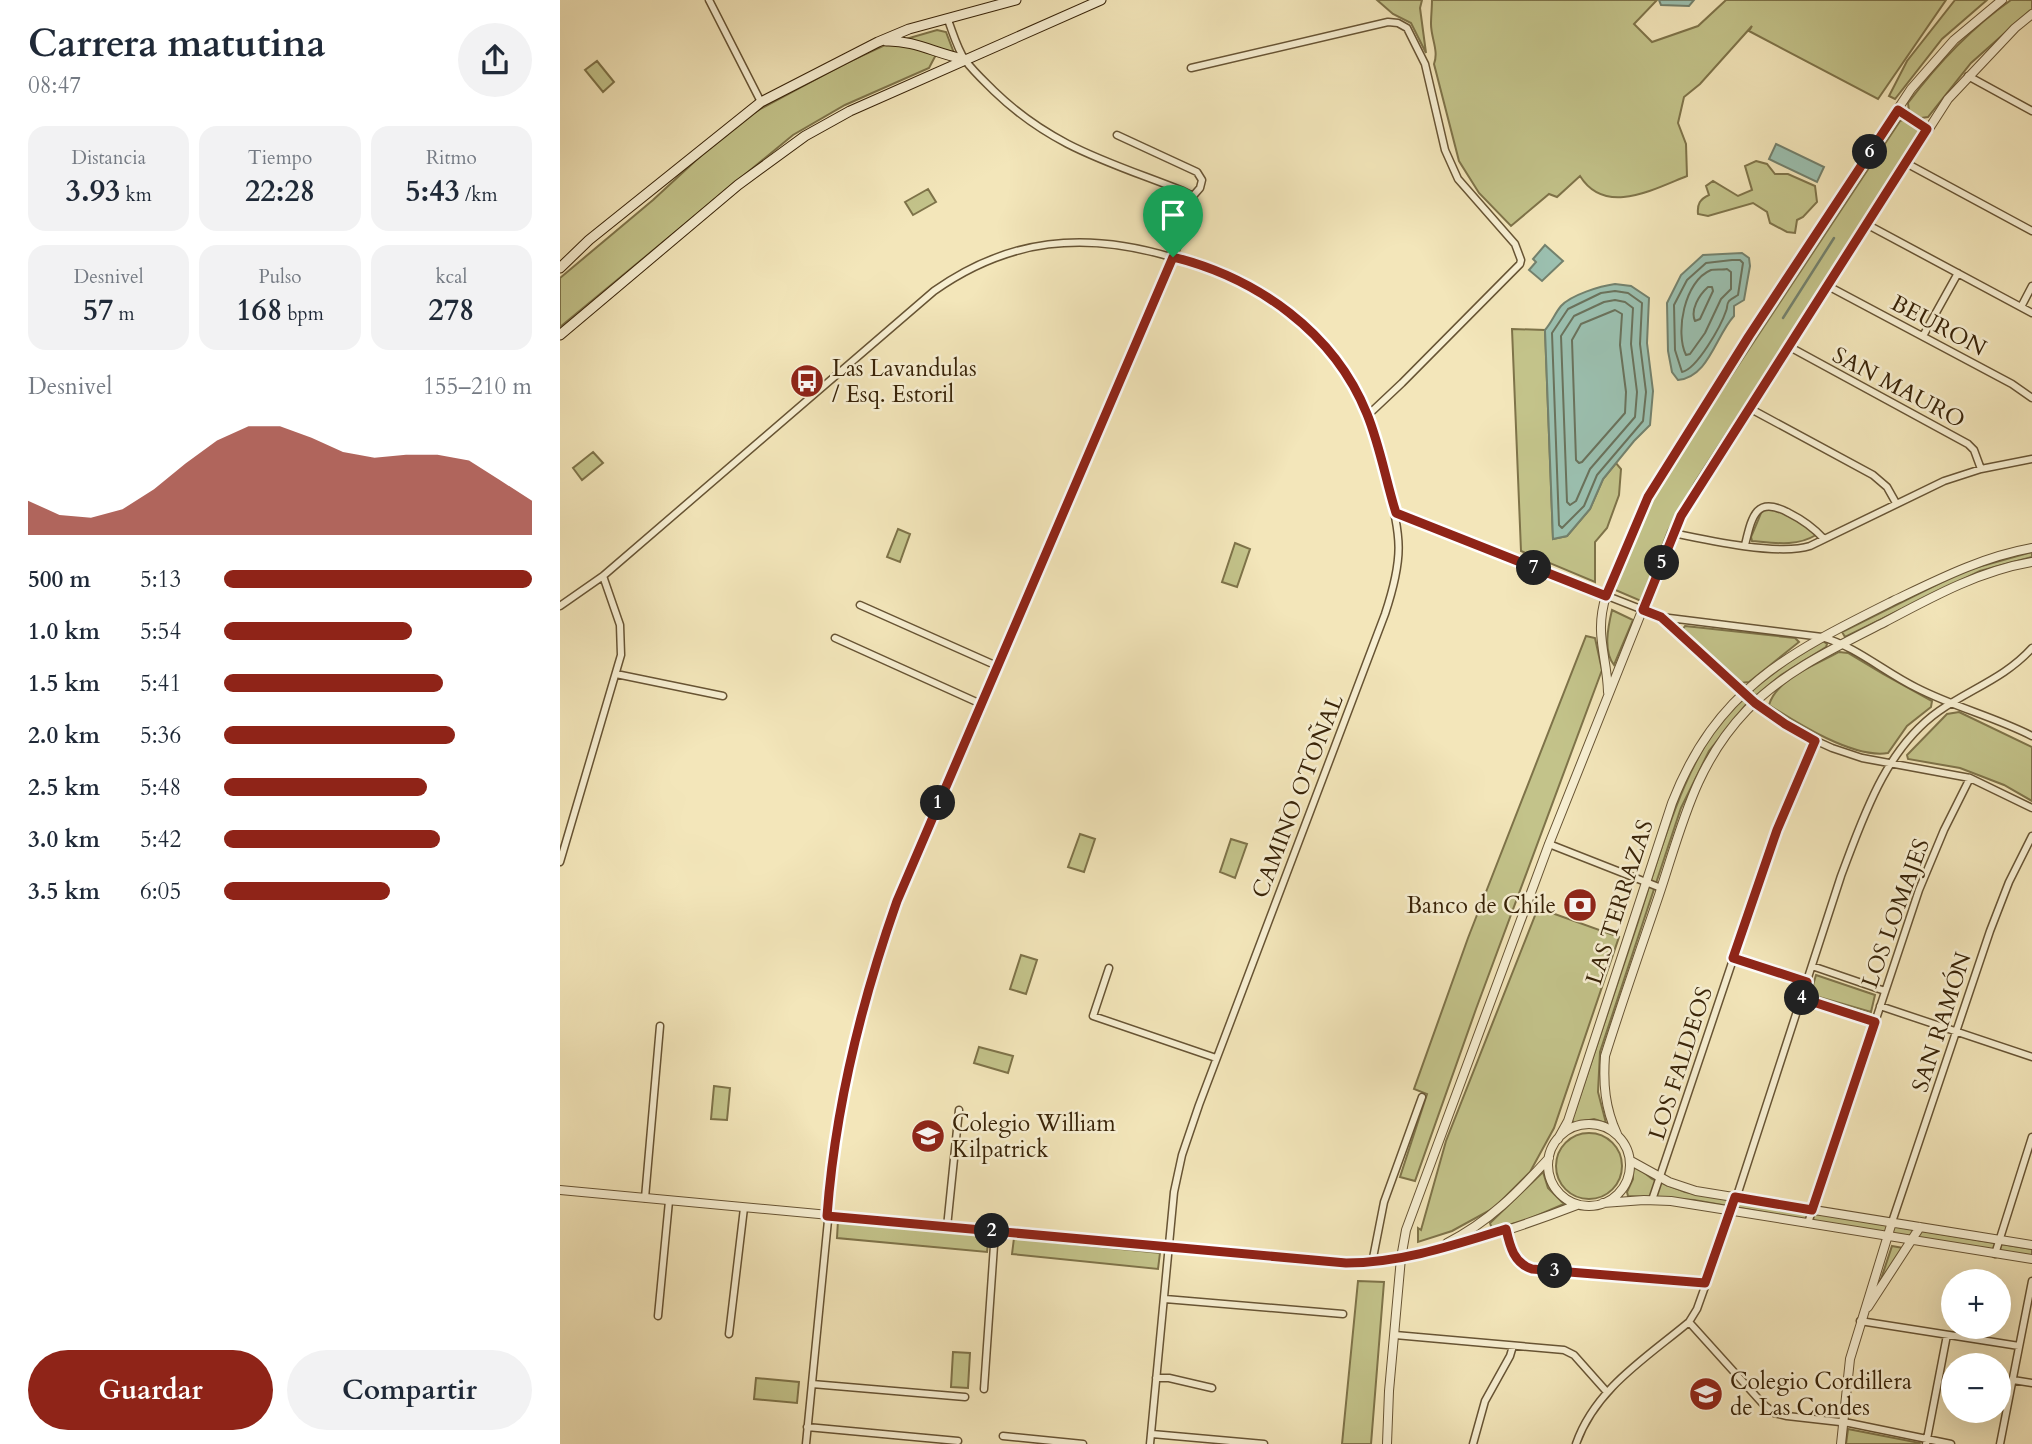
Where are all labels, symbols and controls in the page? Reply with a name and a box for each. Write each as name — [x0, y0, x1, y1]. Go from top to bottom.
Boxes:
text: Carrera matutina — [28, 18, 326, 70]
button: share — [458, 23, 532, 97]
text: 08:47 — [28, 70, 81, 101]
pin: 6 — [1852, 134, 1888, 170]
text: 6 — [1865, 138, 1874, 164]
text: Distancia — [71, 145, 146, 171]
text: Tiempo — [248, 145, 312, 171]
text: Ritmo — [426, 145, 477, 171]
text: 3.93 — [66, 171, 120, 212]
text: 22:28 — [245, 171, 315, 212]
text: 5:43 — [405, 171, 460, 212]
text: km — [120, 182, 152, 208]
text: /km — [460, 182, 497, 208]
pin — [1143, 185, 1203, 257]
icon: arrive — [1154, 196, 1192, 234]
text: Desnivel — [74, 264, 143, 290]
text: Pulso — [258, 264, 302, 290]
text: kcal — [435, 264, 467, 290]
street label: BEURON — [1886, 287, 1992, 364]
text: 57 — [83, 290, 113, 331]
text: 168 — [236, 290, 282, 331]
text: 278 — [428, 290, 474, 331]
text: m — [113, 301, 135, 327]
text: bpm — [282, 301, 324, 327]
street label: SAN MAURO — [1827, 339, 1971, 435]
place label: Las Lavandulas / Esq. Estoril — [832, 353, 977, 410]
bus stop icon: Las Lavandulas / Esq. Estoril — [788, 362, 826, 400]
text: Desnivel — [28, 371, 112, 402]
text: 155–210 m — [423, 371, 532, 402]
pin: 5 — [1644, 546, 1680, 580]
text: 5 — [1657, 549, 1666, 575]
pin: 7 — [1516, 550, 1552, 586]
text: 7 — [1529, 554, 1538, 580]
text: 500 m — [28, 564, 91, 595]
text: 5:13 — [140, 564, 181, 595]
text: 1.0 km — [28, 616, 100, 647]
text: 5:54 — [140, 616, 181, 647]
text: 1.5 km — [28, 668, 100, 699]
text: 5:41 — [140, 668, 181, 699]
street label: CAMINO OTOÑAL — [1243, 690, 1351, 902]
text: 2.0 km — [28, 720, 100, 751]
text: 5:36 — [140, 720, 181, 751]
text: 2.5 km — [28, 772, 100, 803]
text: 5:48 — [140, 772, 181, 803]
pin: 1 — [920, 786, 956, 820]
text: 1 — [933, 789, 942, 815]
street label: LAS TERRAZAS — [1578, 816, 1661, 989]
text: 3.0 km — [28, 824, 100, 855]
text: 5:42 — [140, 824, 181, 855]
street label: LOS LOMAJES — [1854, 834, 1937, 992]
text: 3.5 km — [28, 876, 100, 907]
text: 6:05 — [140, 876, 181, 907]
bank icon: Banco de Chile — [1561, 886, 1599, 924]
place label: Banco de Chile — [1406, 890, 1556, 921]
street label: SAN RAMÓN — [1903, 948, 1979, 1096]
pin: 4 — [1784, 981, 1820, 1016]
street label: LOS FALDEOS — [1641, 983, 1720, 1144]
text: 4 — [1797, 984, 1806, 1010]
place label: Colegio William Kilpatrick — [952, 1108, 1116, 1165]
school or university icon: Colegio William Kilpatrick — [909, 1117, 947, 1155]
pin: 2 — [974, 1214, 1010, 1248]
text: 2 — [987, 1217, 996, 1243]
pin: 3 — [1538, 1254, 1572, 1288]
text: 3 — [1550, 1257, 1559, 1283]
map controls — [1941, 1269, 2011, 1423]
button: + — [1941, 1269, 2011, 1339]
button: Guardar — [28, 1350, 273, 1430]
button: Compartir — [287, 1350, 532, 1430]
button: − — [1941, 1353, 2011, 1423]
place label: Colegio Cordillera de Las Condes — [1730, 1366, 1912, 1423]
school or university icon: Colegio Cordillera de Las Condes — [1687, 1375, 1725, 1413]

